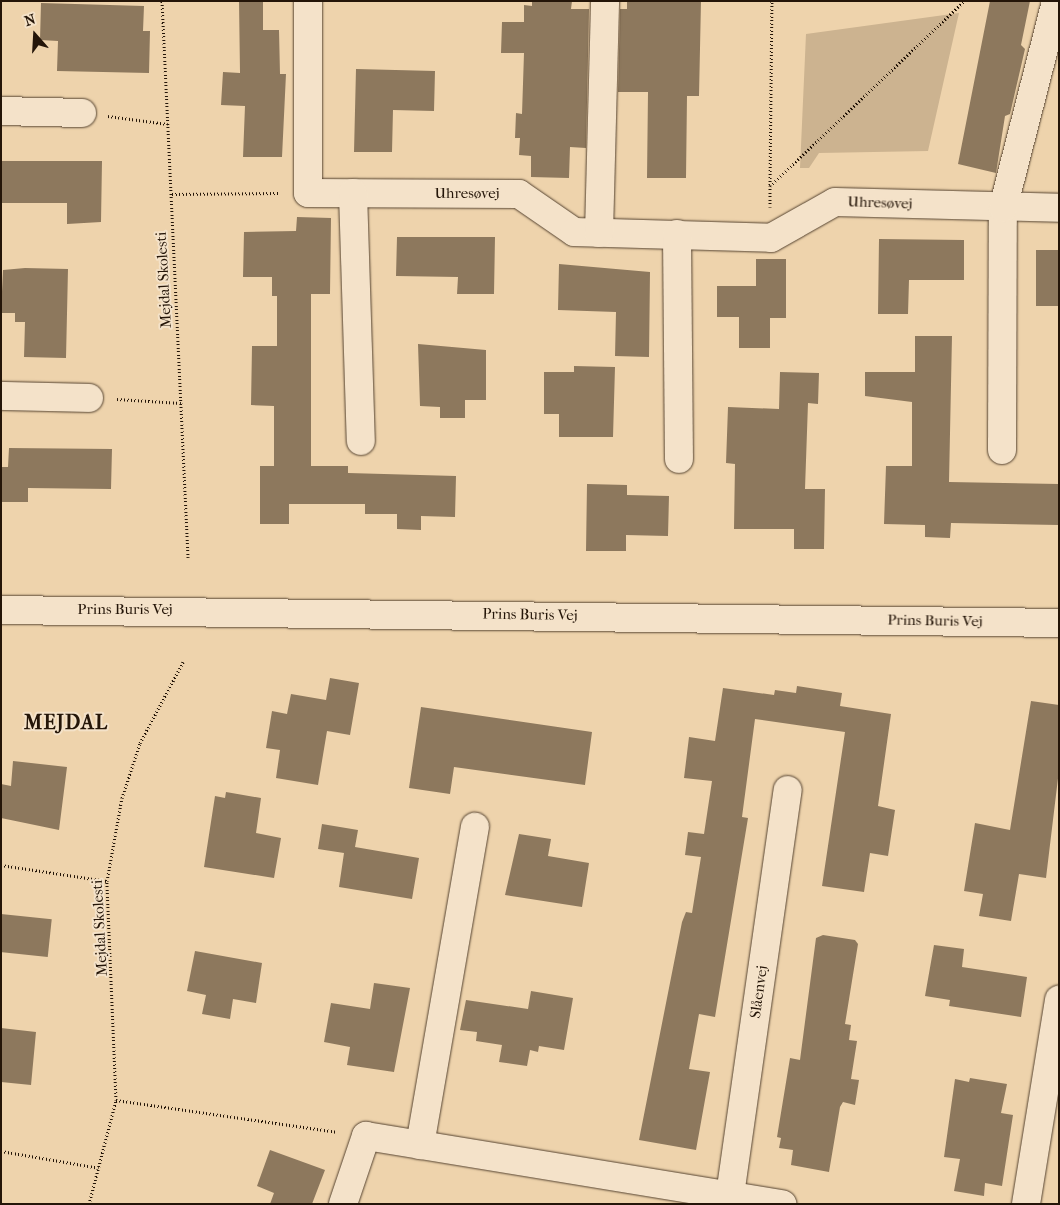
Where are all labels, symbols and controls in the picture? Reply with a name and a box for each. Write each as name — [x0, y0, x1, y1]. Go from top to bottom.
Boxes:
north arrow — [10, 10, 60, 60]
text: N — [22, 11, 38, 30]
street label: Uhresøvej — [434, 185, 500, 203]
street label: Uhresøvej — [847, 193, 913, 213]
street label: Mejdal Skolesti — [152, 231, 176, 329]
street label: Prins Buris Vej — [77, 601, 173, 619]
street label: Prins Buris Vej — [482, 605, 578, 625]
street label: Prins Buris Vej — [887, 611, 983, 631]
district label: MEJDAL — [23, 710, 109, 734]
street label: Mejdal Skolesti — [88, 879, 112, 977]
street label: Slåenvej — [746, 964, 772, 1020]

